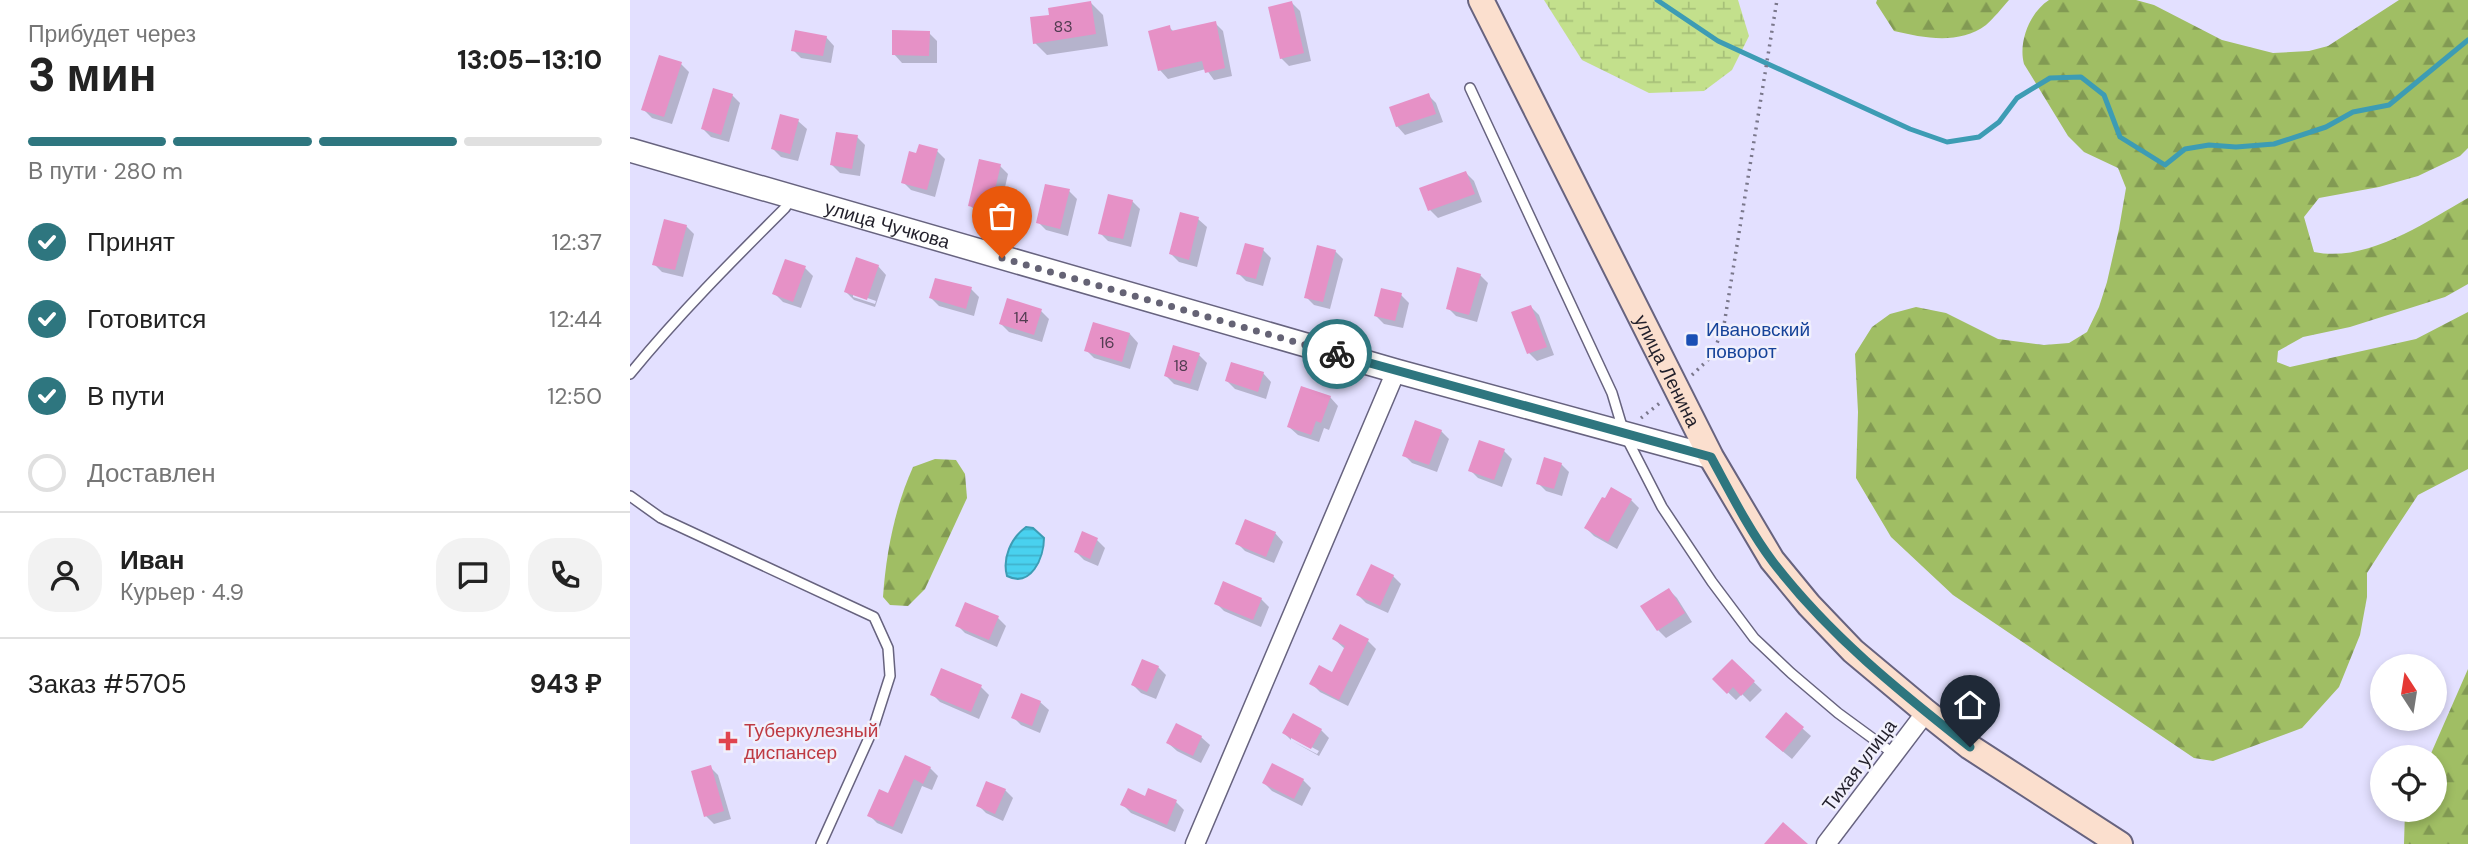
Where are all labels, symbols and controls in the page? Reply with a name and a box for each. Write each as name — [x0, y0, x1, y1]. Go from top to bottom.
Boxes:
house number: 83 — [1053, 16, 1073, 37]
text: Прибудет через — [28, 19, 196, 49]
text: 13:05–13:10 — [457, 43, 602, 77]
text: 3 мин — [28, 45, 157, 105]
text: В пути · 280 m — [28, 156, 183, 186]
pin — [972, 186, 1032, 258]
street label: улица Чучкова — [822, 195, 953, 255]
icon: bag — [983, 197, 1021, 235]
icon: check — [28, 223, 66, 261]
text: Принят — [87, 225, 175, 259]
text: 12:37 — [551, 227, 602, 257]
icon: check — [28, 300, 66, 338]
text: Готовится — [87, 302, 206, 336]
text: 12:44 — [549, 304, 602, 334]
house number: 14 — [1014, 307, 1029, 328]
street label: улица Ленина — [1628, 311, 1706, 432]
place label: Ивановский поворот — [1706, 317, 1810, 364]
courier — [1302, 319, 1372, 389]
house number: 16 — [1099, 332, 1115, 353]
marker: Ивановский поворот — [1684, 332, 1700, 348]
icon: bike — [1318, 335, 1356, 373]
house number: 18 — [1174, 355, 1188, 376]
icon: check — [28, 377, 66, 415]
text: В пути — [87, 379, 165, 413]
text: 12:50 — [547, 381, 602, 411]
text: Доставлен — [87, 456, 216, 490]
button: person — [28, 538, 102, 612]
button: chat — [436, 538, 510, 612]
button: phone — [528, 538, 602, 612]
text: Иван — [120, 543, 185, 577]
text: Курьер · 4.9 — [120, 577, 244, 607]
north arrow — [2370, 654, 2446, 732]
map controls — [2370, 654, 2447, 822]
text: Заказ #5705 — [28, 667, 187, 701]
text: 943 ₽ — [530, 667, 602, 701]
pin — [1940, 675, 2000, 747]
icon: home — [1951, 686, 1989, 724]
street label: Тихая улица — [1817, 714, 1902, 816]
place label: Туберкулезный диспансер — [744, 718, 878, 765]
marker: Туберкулезный диспансер — [718, 731, 738, 751]
button: locate — [2370, 745, 2447, 822]

